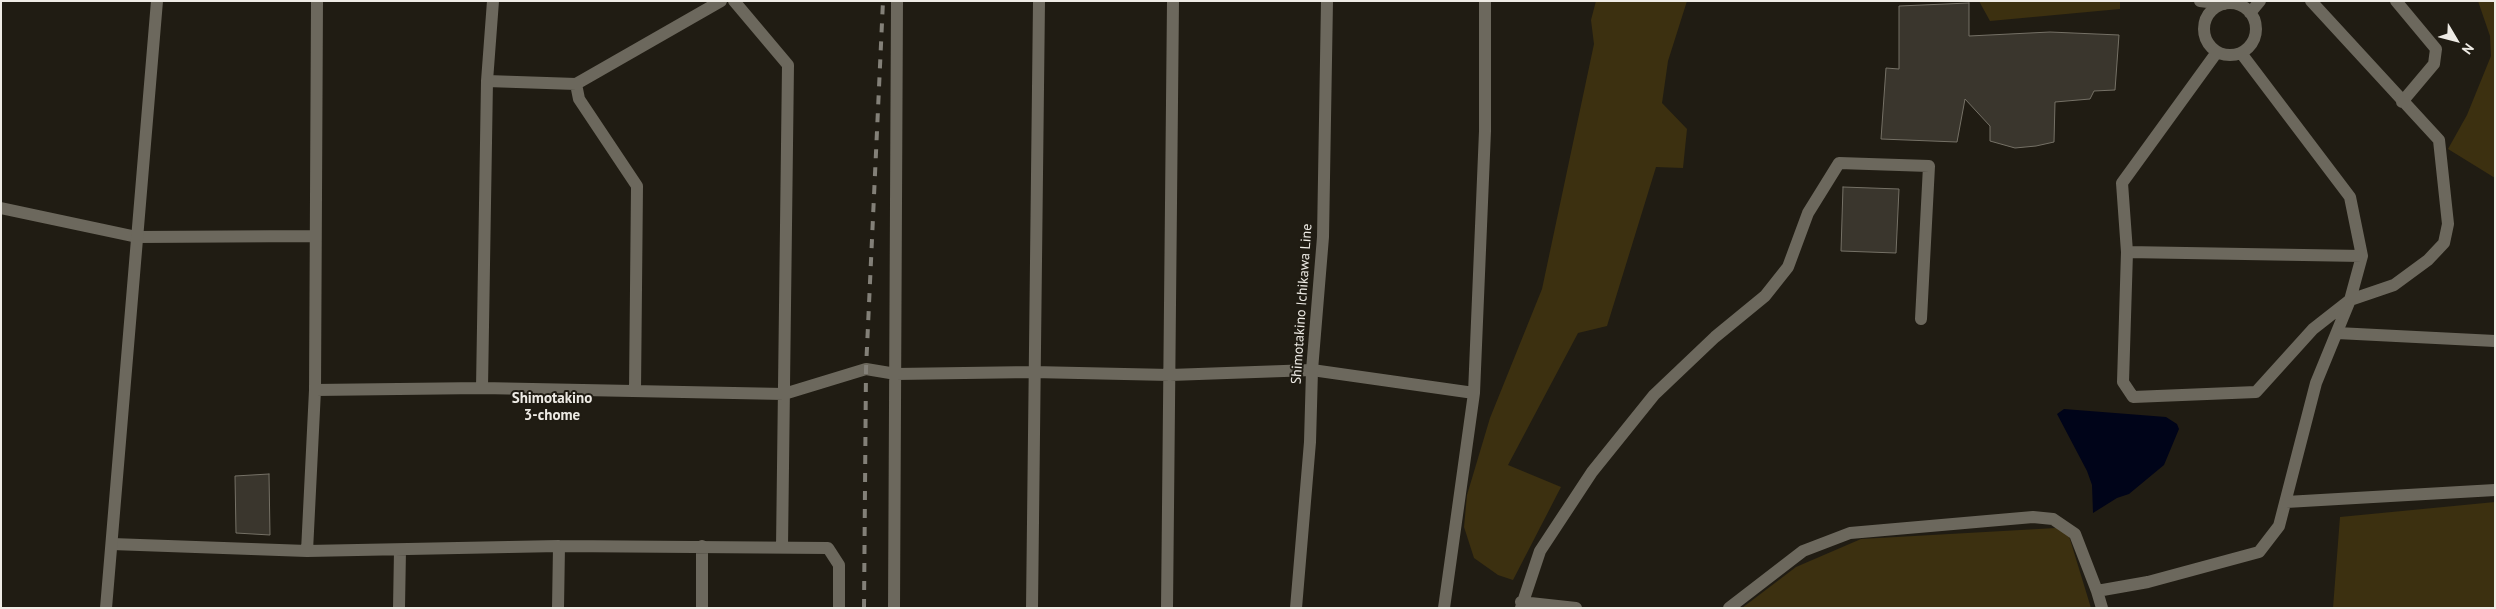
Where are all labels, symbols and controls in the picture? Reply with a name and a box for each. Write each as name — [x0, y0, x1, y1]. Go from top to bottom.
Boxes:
north arrow — [2431, 15, 2481, 65]
text: N — [2458, 40, 2478, 58]
street label: Shimotakino Ichikawa Line — [1288, 223, 1316, 385]
district label: Shimotakino 3-chome — [512, 390, 592, 425]

